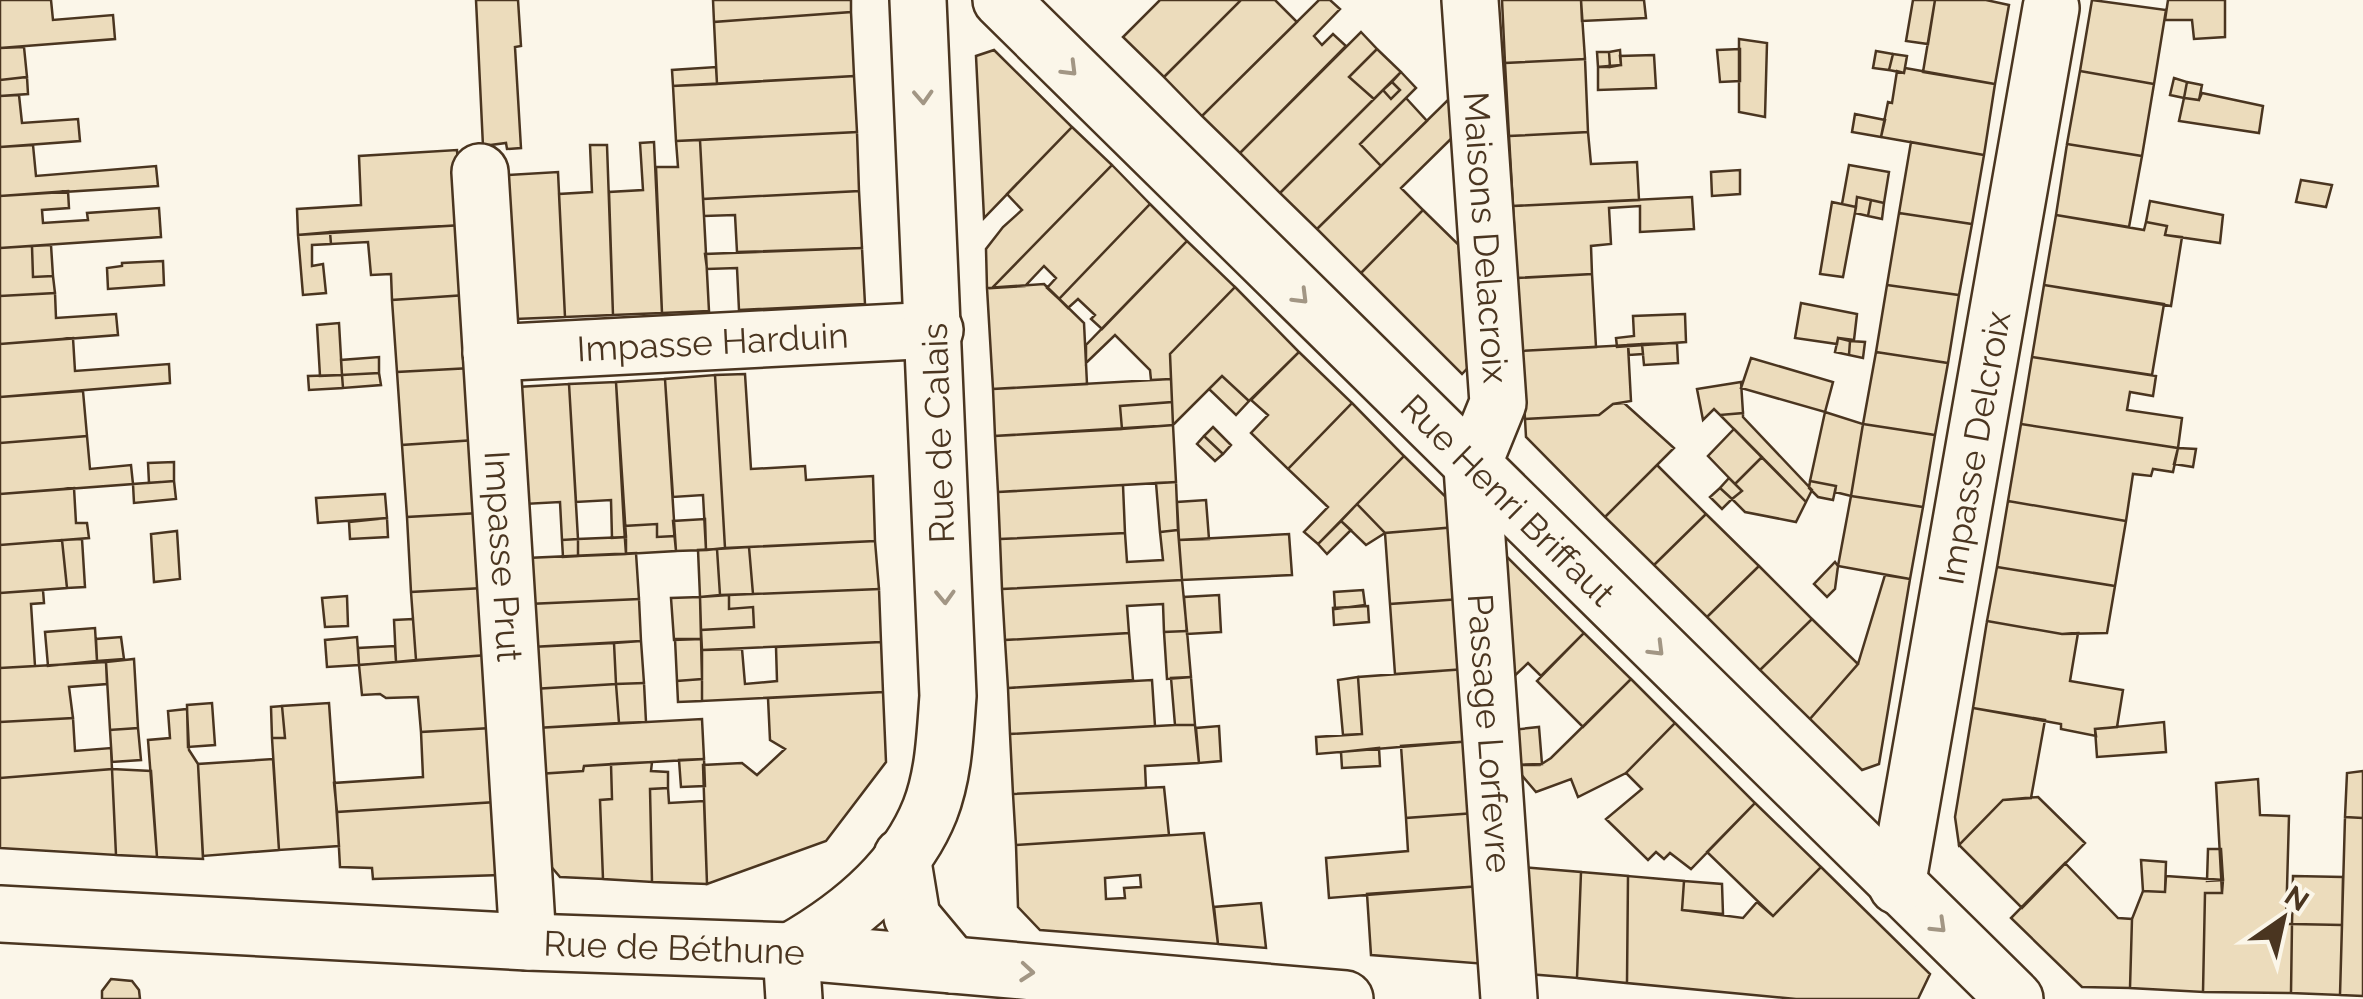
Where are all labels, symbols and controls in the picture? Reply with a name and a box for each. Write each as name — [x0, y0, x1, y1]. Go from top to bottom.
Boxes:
one-way arrow — [1059, 57, 1077, 75]
one-way arrow — [912, 90, 933, 106]
street label: Maisons Delacroix — [1456, 90, 1517, 385]
one-way arrow — [1289, 286, 1307, 304]
street label: Impasse Delcroix — [1930, 307, 2018, 588]
street label: Impasse Harduin — [576, 314, 850, 369]
street label: Rue de Calais — [914, 322, 962, 544]
street label: Rue Henri Briffaut — [1393, 386, 1624, 614]
street label: Impasse Prut — [477, 449, 531, 663]
one-way arrow — [934, 589, 955, 605]
street label: Passage Lorfevre — [1460, 592, 1521, 874]
one-way arrow — [1645, 637, 1663, 655]
north arrow — [2233, 869, 2333, 969]
text: N — [2279, 879, 2315, 918]
one-way arrow — [1927, 914, 1945, 932]
street label: Rue de Béthune — [543, 922, 807, 973]
one-way arrow — [1020, 960, 1036, 982]

